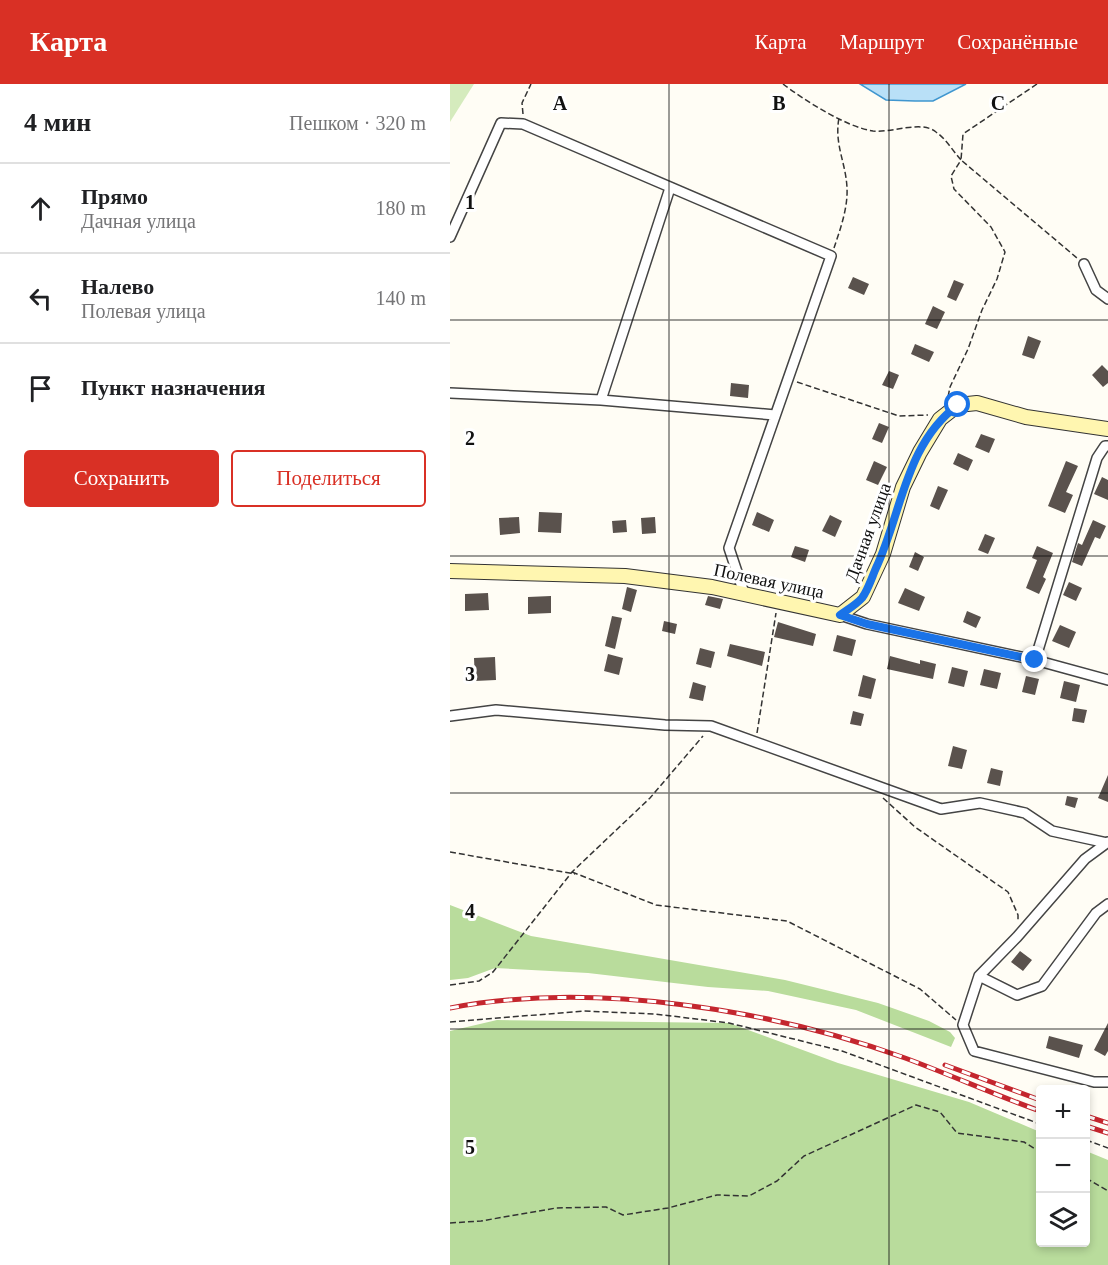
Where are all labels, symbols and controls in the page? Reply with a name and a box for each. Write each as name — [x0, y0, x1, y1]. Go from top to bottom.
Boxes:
text: Карта — [30, 26, 107, 57]
text: Карта — [755, 30, 807, 54]
text: Маршрут — [840, 30, 924, 54]
text: Сохранённые — [957, 30, 1078, 54]
text: A — [553, 92, 568, 114]
text: B — [772, 92, 786, 114]
text: C — [991, 92, 1005, 114]
text: 4 мин — [24, 108, 91, 137]
text: Пешком · 320 m — [289, 112, 426, 134]
text: Прямо — [81, 184, 148, 209]
text: 1 — [465, 191, 475, 213]
icon: ahead — [24, 192, 57, 225]
text: 180 m — [375, 197, 426, 219]
text: Дачная улица — [81, 210, 196, 232]
text: Налево — [81, 274, 154, 299]
icon: left — [24, 282, 57, 315]
text: 140 m — [375, 287, 426, 309]
text: Полевая улица — [81, 300, 206, 322]
icon: arrive — [24, 372, 57, 405]
text: Пункт назначения — [81, 375, 266, 400]
route start — [944, 391, 970, 417]
text: 2 — [465, 427, 475, 449]
button: Сохранить — [24, 450, 219, 507]
button: Поделиться — [231, 450, 426, 507]
street label: Дачная улица — [841, 480, 895, 584]
street label: Полевая улица — [712, 560, 826, 602]
route end — [1021, 646, 1047, 672]
text: 3 — [465, 663, 475, 685]
text: 4 — [465, 900, 475, 922]
map controls — [1036, 1085, 1090, 1247]
button: + — [1036, 1085, 1090, 1139]
text: 5 — [465, 1136, 475, 1158]
button: − — [1036, 1139, 1090, 1193]
button: layers — [1036, 1193, 1090, 1247]

